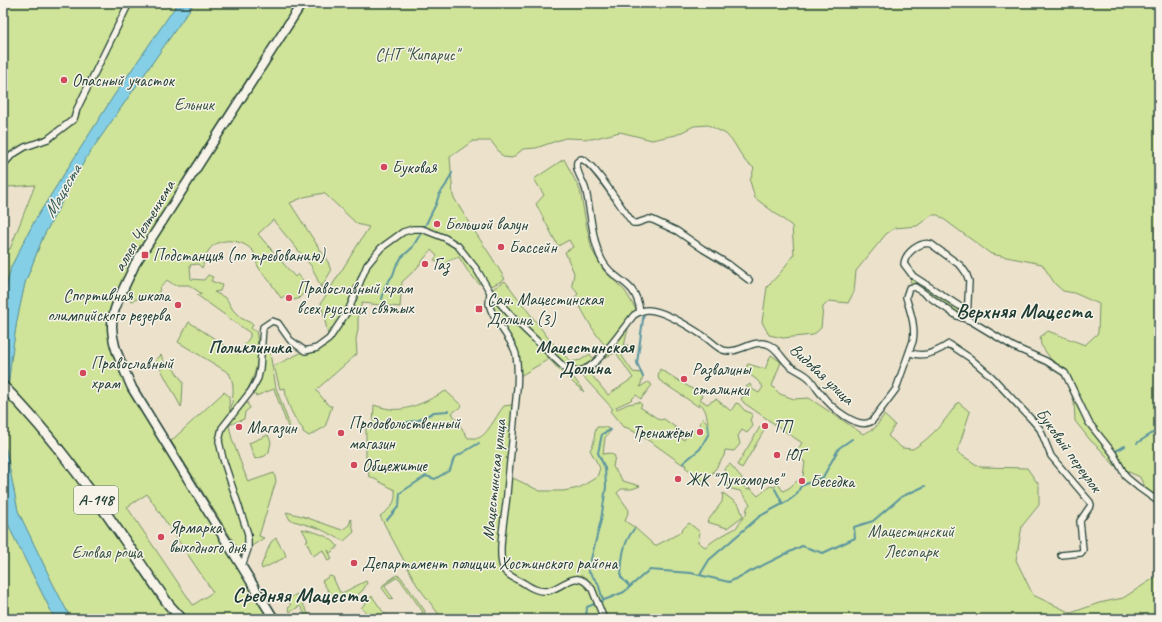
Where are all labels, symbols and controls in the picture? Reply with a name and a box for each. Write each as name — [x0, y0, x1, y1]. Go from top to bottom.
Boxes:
park label: СНТ "Кипарис" — [375, 44, 463, 65]
place label: Опасный участок — [72, 70, 175, 91]
marker: Опасный участок — [59, 75, 69, 85]
park label: Ельник — [174, 94, 215, 115]
place label: Буковая — [392, 157, 438, 178]
water label: Мацеста — [38, 158, 87, 222]
marker: Буковая — [379, 162, 389, 172]
street label: аллея Челтенхема — [108, 175, 180, 276]
place label: Большой валун — [445, 214, 529, 235]
marker: Большой валун — [432, 219, 442, 229]
place label: Бассейн — [509, 237, 558, 258]
marker: Бассейн — [496, 242, 506, 252]
place label: Подстанция (по требованию) — [153, 245, 326, 266]
marker: Подстанция (по требованию) — [140, 250, 150, 260]
place label: Газ — [433, 254, 450, 276]
marker: Газ — [420, 259, 430, 269]
place label: Православный храм всех русских святых — [297, 278, 414, 319]
place label: Спортивная школа олимпийского резерва — [47, 285, 172, 327]
place label: Сан. Мацестинская Долина (3) — [487, 289, 604, 330]
marker: Православный храм всех русских святых — [284, 293, 294, 303]
district label: Верхняя Мацеста — [956, 298, 1094, 324]
marker: Спортивная школа олимпийского резерва — [173, 300, 183, 310]
marker: Сан. Мацестинская Долина (3) — [474, 304, 484, 314]
district label: Поликлиника — [208, 336, 293, 358]
district label: Мацестинская Долина — [536, 336, 635, 379]
street label: Видовая улица — [785, 339, 860, 410]
place label: Православный храм — [91, 353, 174, 394]
place label: Развалины сталинки — [692, 359, 752, 400]
marker: Православный храм — [78, 368, 88, 378]
marker: Развалины сталинки — [679, 374, 689, 384]
street label: Буковый переулок — [1031, 404, 1108, 498]
place label: Продовольственный магазин — [349, 413, 461, 454]
place label: ТП — [773, 416, 794, 437]
place label: Магазин — [247, 417, 299, 439]
street label: Мацестинская улица — [477, 417, 511, 541]
marker: ТП — [760, 421, 770, 431]
marker: Магазин — [234, 422, 244, 432]
place label: Тренажёры — [632, 422, 694, 443]
marker: Тренажёры — [695, 427, 705, 437]
marker: Продовольственный магазин — [336, 428, 346, 438]
place label: ЮГ — [785, 445, 808, 466]
marker: ЮГ — [772, 450, 782, 460]
place label: Общежитие — [362, 455, 428, 476]
marker: Общежитие — [349, 460, 359, 470]
place label: ЖК "Лукоморье" — [686, 469, 786, 490]
place label: Беседка — [810, 471, 856, 492]
marker: ЖК "Лукоморье" — [673, 474, 683, 484]
marker: Беседка — [797, 476, 807, 486]
road number: А-148 — [74, 486, 118, 514]
place label: Ярмарка выходного дня — [169, 517, 247, 558]
park label: Мацестинский Лесопарк — [868, 521, 955, 562]
marker: Ярмарка выходного дня — [156, 532, 166, 542]
park label: Еловая роща — [72, 542, 144, 563]
place label: Департамент полиции Хостинского района — [362, 553, 619, 574]
marker: Департамент полиции Хостинского района — [349, 558, 359, 568]
district label: Средняя Мацеста — [233, 582, 369, 608]

